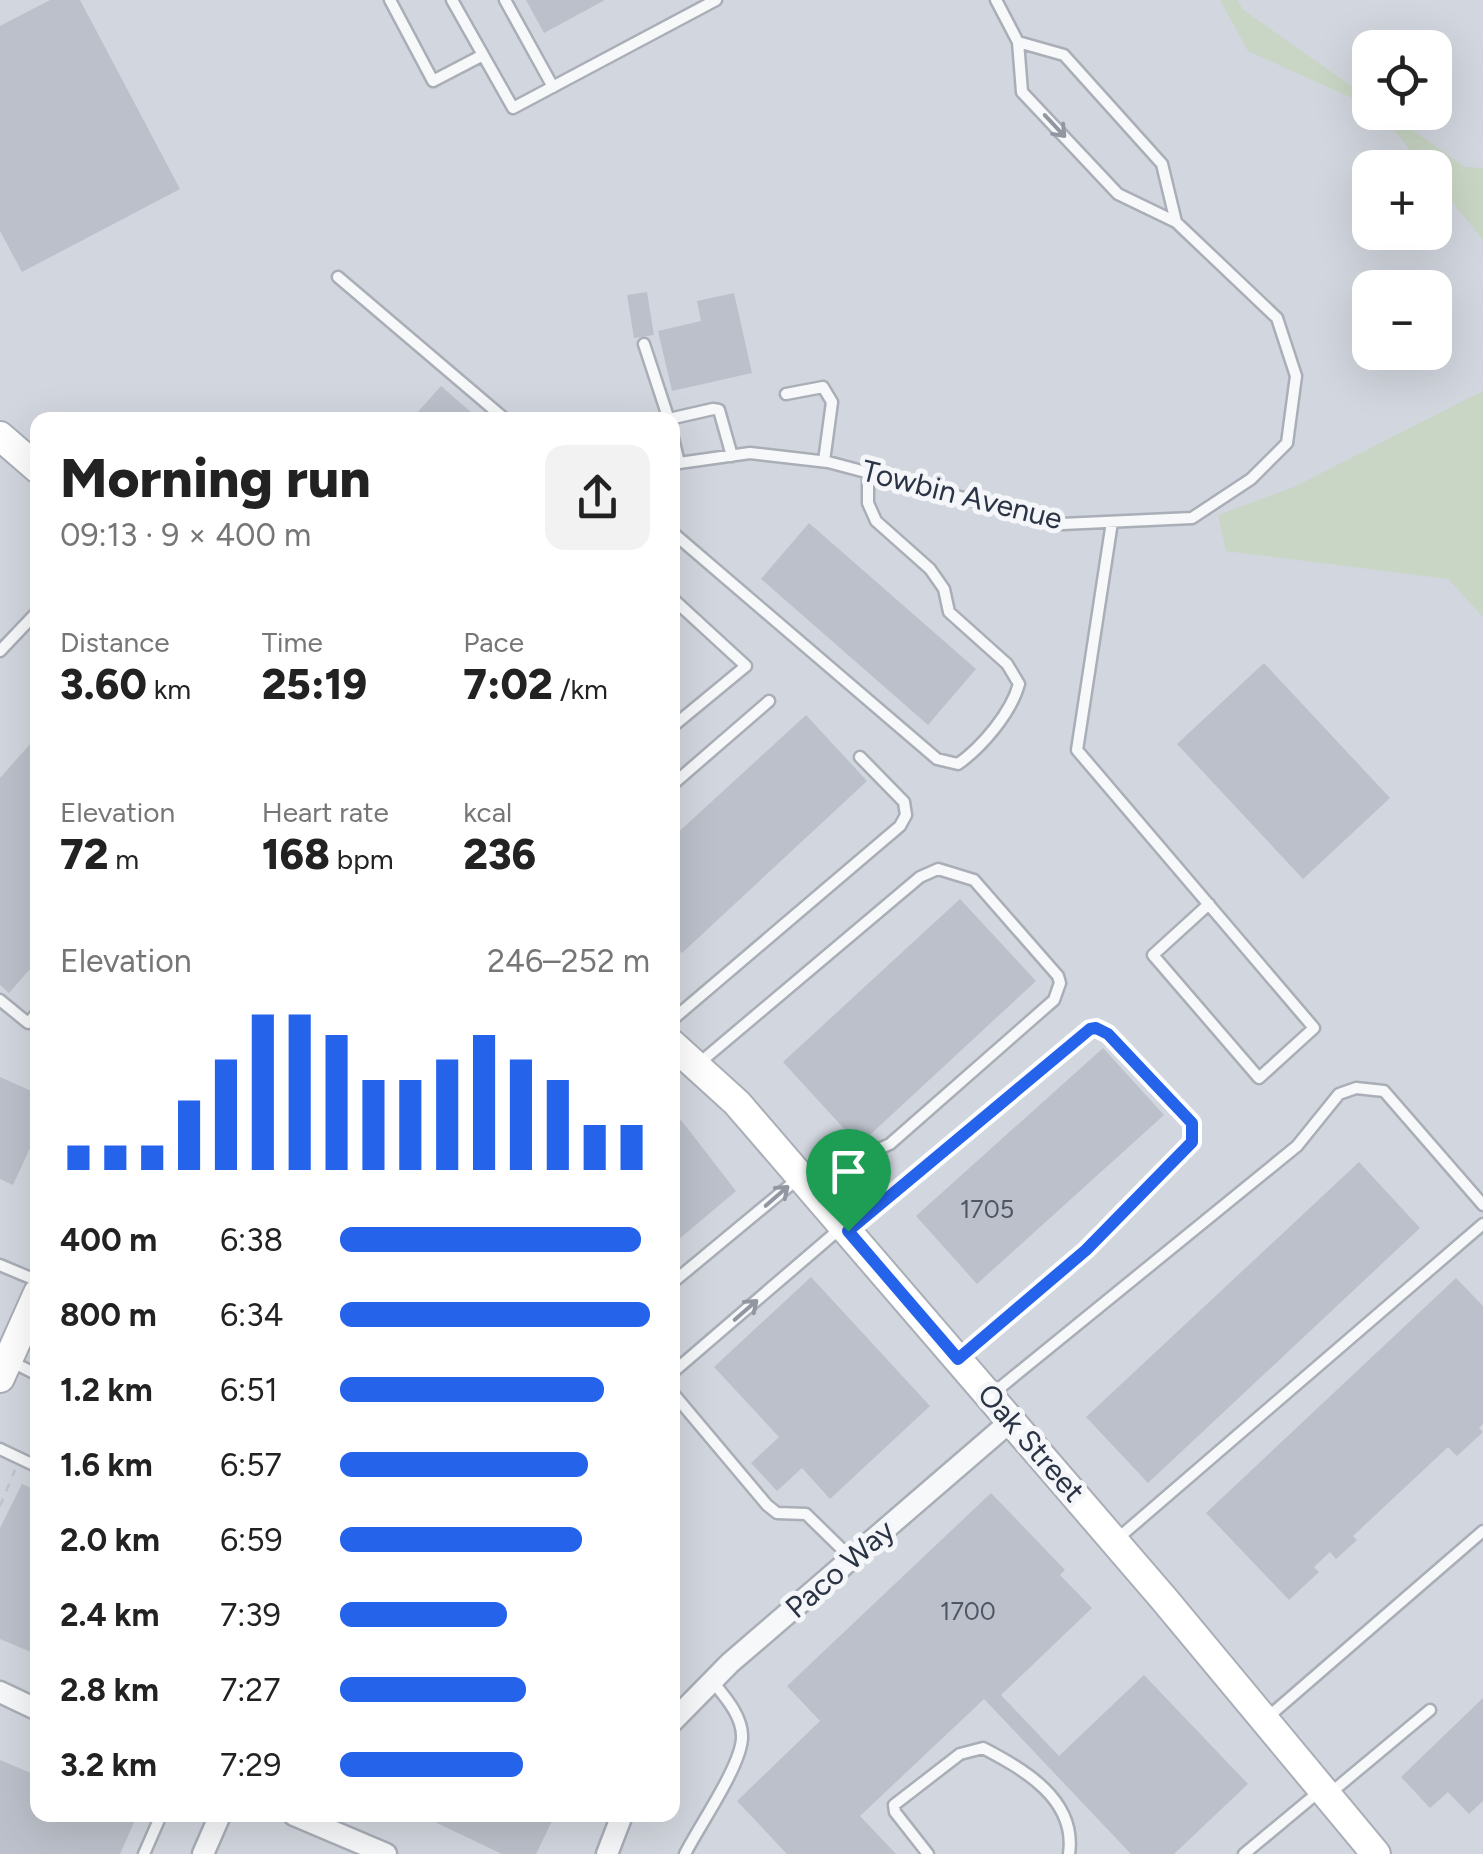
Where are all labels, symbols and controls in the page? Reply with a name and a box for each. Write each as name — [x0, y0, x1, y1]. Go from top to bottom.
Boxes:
map controls — [1352, 30, 1452, 370]
button: locate — [1352, 30, 1452, 130]
one-way arrow — [1043, 114, 1067, 138]
button: + — [1352, 150, 1452, 250]
button: − — [1352, 270, 1452, 370]
text: Morning run — [60, 445, 371, 511]
button: share — [545, 445, 650, 550]
street label: Towbin Avenue — [858, 452, 1066, 537]
text: 09:13 · 9 × 400 m — [60, 516, 311, 554]
text: Distance — [60, 625, 170, 659]
text: Time — [262, 625, 323, 659]
text: Pace — [463, 625, 524, 659]
text: 3.60 — [60, 659, 147, 710]
text: 25:19 — [262, 659, 367, 710]
text: 7:02 — [463, 659, 553, 710]
text: km — [147, 672, 191, 706]
text: /km — [553, 672, 608, 706]
text: Elevation — [60, 795, 175, 829]
text: Heart rate — [262, 795, 389, 829]
text: kcal — [463, 795, 512, 829]
text: 72 — [60, 829, 108, 880]
text: 168 — [262, 829, 330, 880]
text: 236 — [463, 829, 536, 880]
text: m — [108, 842, 139, 876]
text: bpm — [330, 842, 394, 876]
text: Elevation — [60, 942, 192, 980]
text: 246–252 m — [487, 942, 650, 980]
pin — [806, 1129, 891, 1232]
icon: arrive — [821, 1144, 876, 1199]
one-way arrow — [764, 1185, 790, 1207]
house number: 1705 — [960, 1194, 1014, 1224]
text: 400 m — [60, 1221, 157, 1259]
text: 6:38 — [220, 1221, 283, 1259]
text: 800 m — [60, 1296, 157, 1334]
text: 6:34 — [220, 1296, 284, 1334]
one-way arrow — [733, 1299, 759, 1321]
text: 1.2 km — [60, 1371, 153, 1409]
text: 6:51 — [220, 1371, 278, 1409]
street label: Oak Street — [970, 1376, 1093, 1509]
text: 1.6 km — [60, 1446, 153, 1484]
text: 6:57 — [220, 1446, 282, 1484]
street label: Paco Way — [778, 1511, 902, 1626]
text: 2.0 km — [60, 1521, 160, 1559]
text: 6:59 — [220, 1521, 283, 1559]
text: 2.4 km — [60, 1596, 159, 1634]
text: 7:39 — [220, 1596, 281, 1634]
house number: 1700 — [940, 1596, 996, 1626]
text: 2.8 km — [60, 1671, 159, 1709]
text: 7:27 — [220, 1671, 280, 1709]
text: 3.2 km — [60, 1746, 157, 1784]
text: 7:29 — [220, 1746, 281, 1784]

